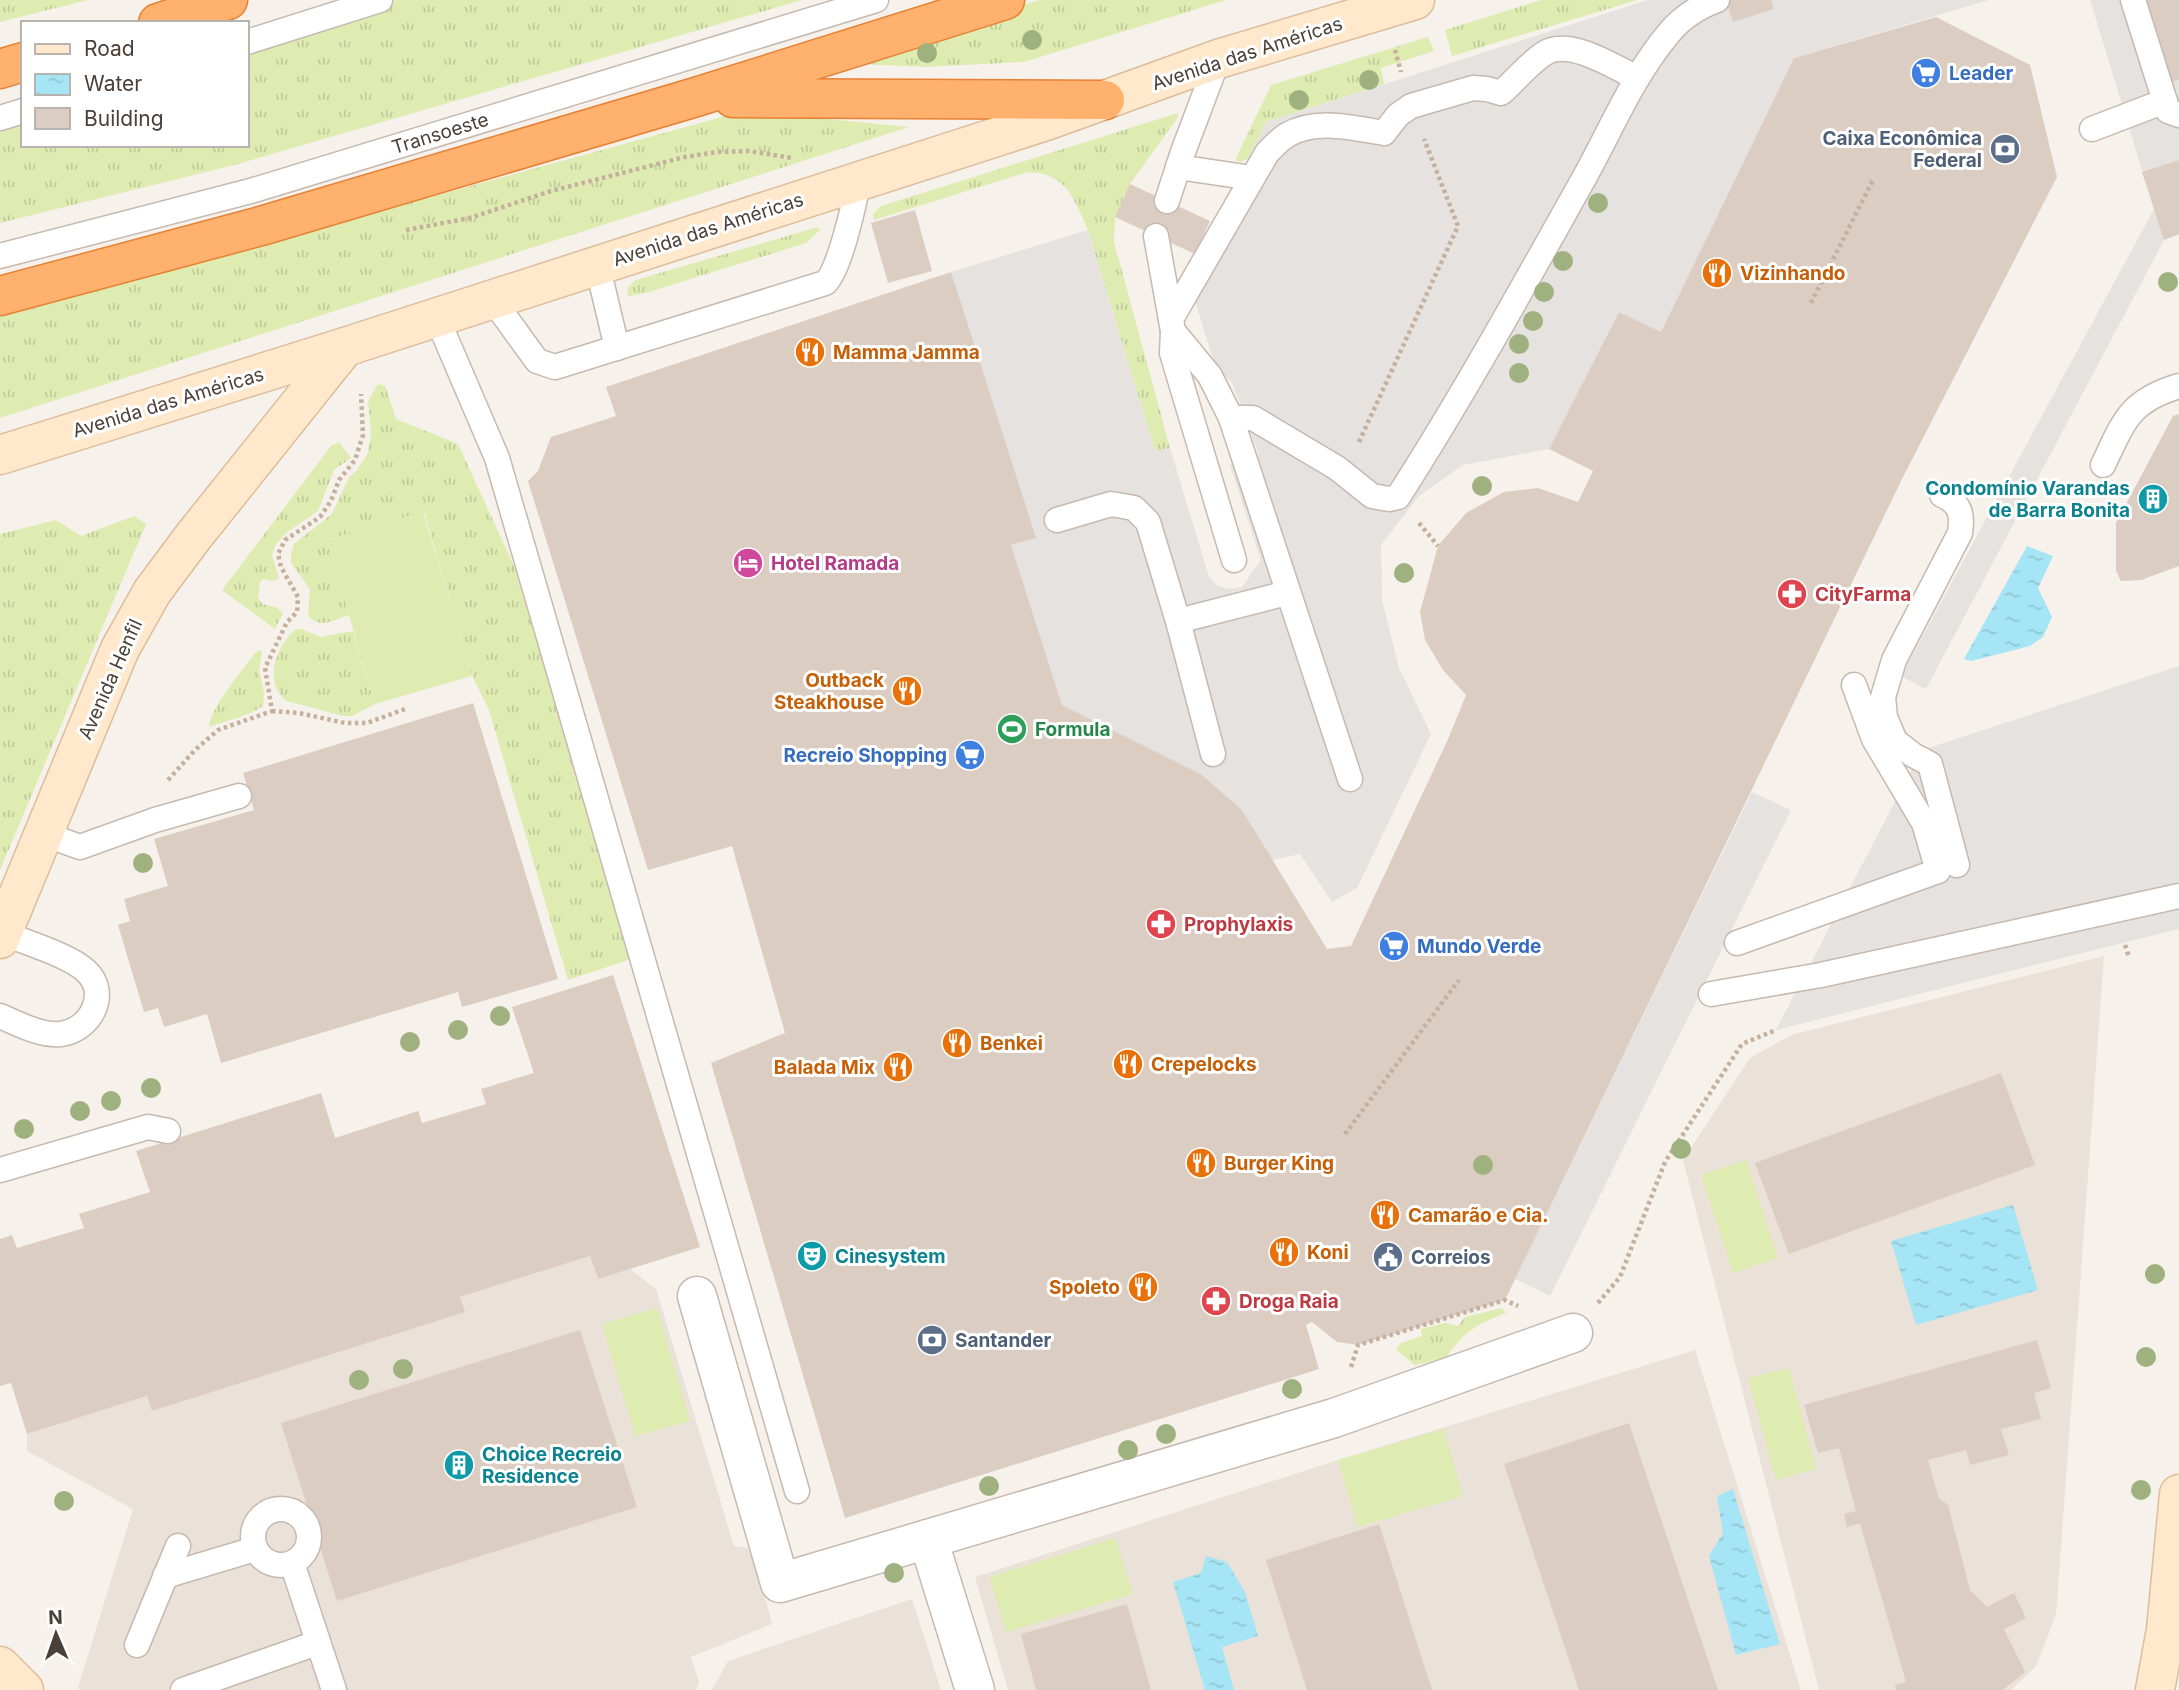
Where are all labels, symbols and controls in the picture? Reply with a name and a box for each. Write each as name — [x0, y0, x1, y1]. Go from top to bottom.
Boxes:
street label: Avenida das Américas — [1149, 12, 1345, 95]
legend — [21, 21, 248, 147]
text: Road — [84, 36, 135, 61]
supermarket icon: Leader — [1909, 56, 1943, 90]
place label: Leader — [1949, 62, 2014, 85]
text: Water — [84, 71, 142, 96]
text: Building — [84, 106, 164, 131]
street label: Transoeste — [389, 108, 491, 159]
place label: Caixa Econômica Federal — [1823, 127, 1982, 172]
bank icon: Caixa Econômica Federal — [1988, 132, 2022, 166]
street label: Avenida das Américas — [610, 188, 806, 271]
restaurant icon: Vizinhando — [1700, 256, 1734, 290]
place label: Vizinhando — [1740, 262, 1846, 285]
restaurant icon: Mamma Jamma — [793, 335, 827, 369]
place label: Mamma Jamma — [833, 341, 980, 364]
street label: Avenida das Américas — [70, 362, 267, 443]
place label: Condomínio Varandas de Barra Bonita — [1925, 477, 2130, 522]
building icon: Condomínio Varandas de Barra Bonita — [2136, 482, 2170, 516]
hotel icon: Hotel Ramada — [731, 546, 765, 580]
place label: Hotel Ramada — [771, 552, 899, 575]
pharmacy icon: CityFarma — [1775, 577, 1809, 611]
place label: CityFarma — [1815, 583, 1911, 606]
street label: Avenida Henfil — [74, 615, 147, 743]
place label: Outback Steakhouse — [774, 669, 884, 714]
restaurant icon: Outback Steakhouse — [890, 674, 924, 708]
sports icon: Formula — [995, 712, 1029, 746]
place label: Formula — [1035, 718, 1110, 741]
supermarket icon: Recreio Shopping — [953, 738, 987, 772]
place label: Recreio Shopping — [784, 744, 947, 767]
pharmacy icon: Prophylaxis — [1144, 907, 1178, 941]
place label: Prophylaxis — [1184, 913, 1293, 936]
supermarket icon: Mundo Verde — [1377, 929, 1411, 963]
place label: Mundo Verde — [1417, 935, 1541, 958]
restaurant icon: Benkei — [940, 1026, 974, 1060]
place label: Benkei — [980, 1032, 1043, 1055]
restaurant icon: Crepelocks — [1111, 1047, 1145, 1081]
restaurant icon: Balada Mix — [881, 1050, 915, 1084]
place label: Crepelocks — [1151, 1053, 1257, 1076]
place label: Balada Mix — [774, 1056, 875, 1079]
restaurant icon: Burger King — [1184, 1146, 1218, 1180]
place label: Burger King — [1224, 1152, 1334, 1175]
restaurant icon: Camarão e Cia. — [1368, 1198, 1402, 1232]
place label: Camarão e Cia. — [1408, 1204, 1549, 1227]
restaurant icon: Koni — [1267, 1235, 1301, 1269]
theatre icon: Cinesystem — [795, 1239, 829, 1273]
public building icon: Correios — [1371, 1240, 1405, 1274]
place label: Koni — [1307, 1241, 1349, 1264]
place label: Cinesystem — [835, 1245, 946, 1268]
place label: Correios — [1411, 1246, 1491, 1269]
restaurant icon: Spoleto — [1126, 1270, 1160, 1304]
place label: Spoleto — [1049, 1276, 1120, 1299]
pharmacy icon: Droga Raia — [1199, 1284, 1233, 1318]
place label: Droga Raia — [1239, 1290, 1339, 1313]
bank icon: Santander — [915, 1323, 949, 1357]
place label: Santander — [955, 1329, 1052, 1352]
place label: Choice Recreio Residence — [482, 1443, 622, 1488]
building icon: Choice Recreio Residence — [442, 1448, 476, 1482]
north arrow — [21, 1599, 91, 1669]
text: N — [48, 1606, 63, 1629]

